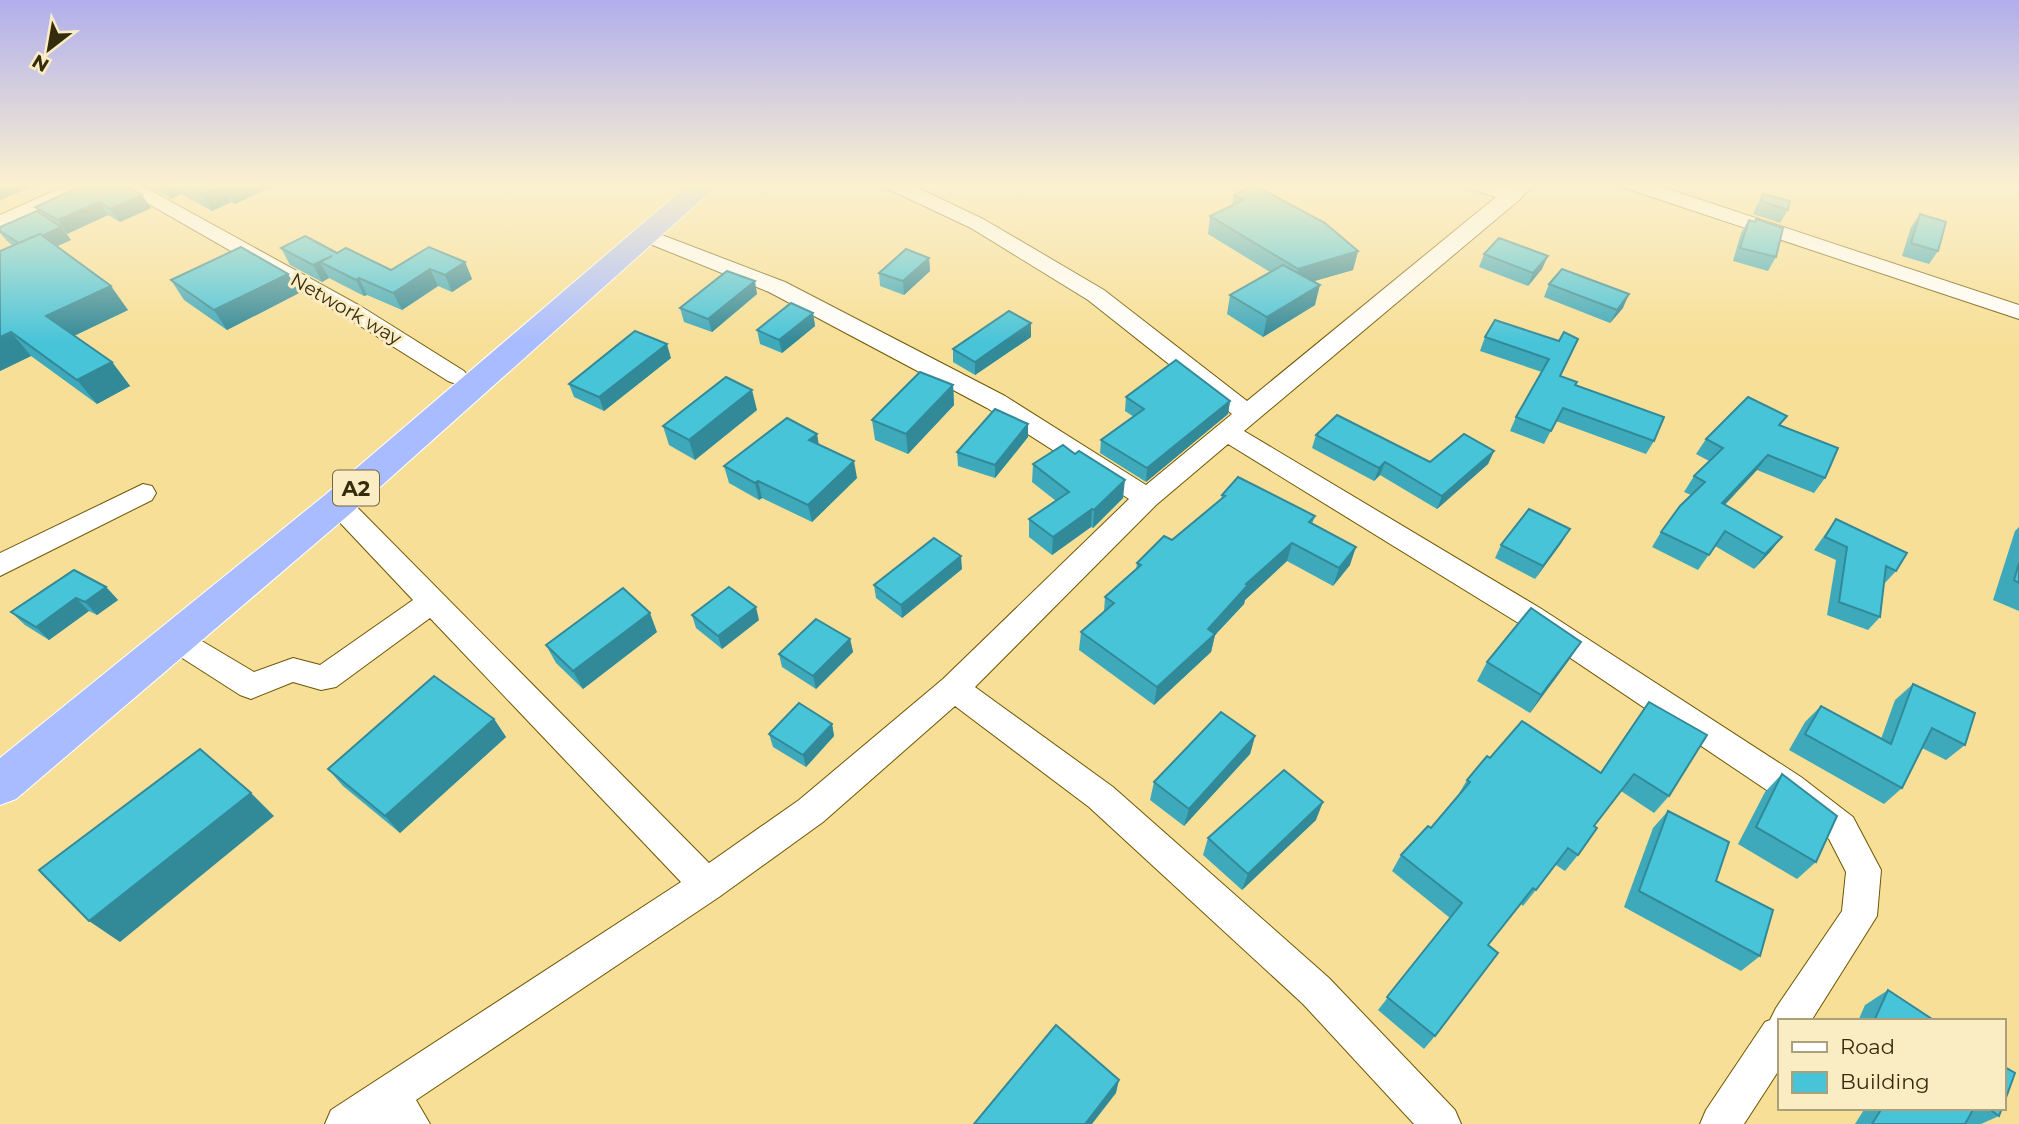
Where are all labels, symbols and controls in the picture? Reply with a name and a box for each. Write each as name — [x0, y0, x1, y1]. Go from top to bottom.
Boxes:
north arrow — [14, 14, 84, 84]
text: N — [28, 49, 53, 77]
street label: Network way — [287, 268, 406, 350]
road number: A2 — [333, 470, 379, 505]
legend — [1778, 1019, 2005, 1110]
text: Road — [1840, 1034, 1895, 1059]
text: Building — [1840, 1069, 1930, 1094]

